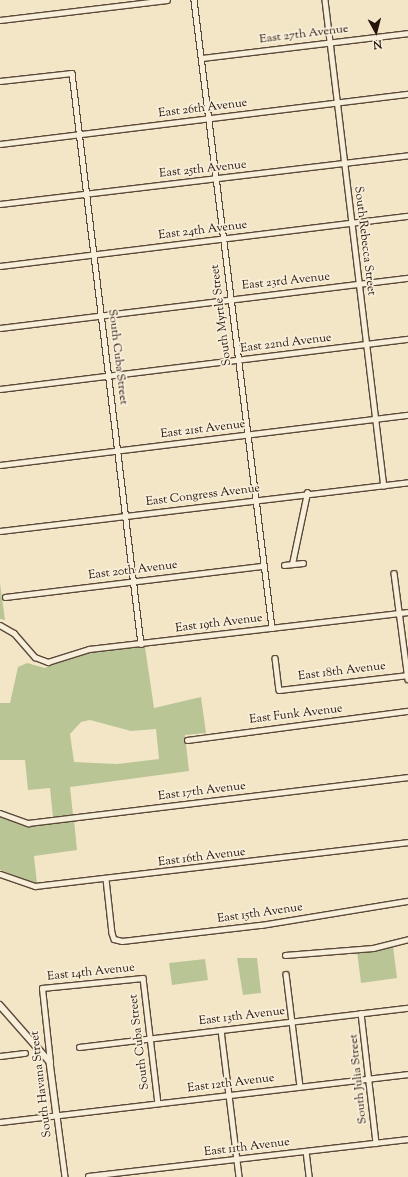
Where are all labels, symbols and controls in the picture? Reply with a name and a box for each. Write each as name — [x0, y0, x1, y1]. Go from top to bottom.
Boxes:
north arrow — [356, 12, 396, 52]
street label: East 27th Avenue — [259, 22, 349, 48]
text: N — [372, 35, 383, 52]
street label: East 26th Avenue — [158, 96, 248, 122]
street label: East 25th Avenue — [159, 158, 247, 182]
street label: South Rebecca Street — [350, 185, 378, 297]
street label: East 24th Avenue — [158, 218, 248, 244]
street label: South Myrtle Street — [209, 263, 235, 367]
street label: East 23rd Avenue — [241, 270, 331, 294]
street label: South Cuba Street — [104, 308, 130, 406]
street label: East 22nd Avenue — [240, 331, 332, 357]
street label: East 21st Avenue — [160, 418, 246, 442]
street label: East Congress Avenue — [145, 482, 261, 510]
street label: East 20th Avenue — [88, 558, 178, 584]
street label: East 19th Avenue — [175, 612, 263, 636]
street label: East 18th Avenue — [297, 659, 387, 685]
street label: East Funk Avenue — [249, 702, 343, 728]
street label: East 17th Avenue — [157, 779, 247, 805]
street label: East 16th Avenue — [157, 845, 247, 871]
street label: East 15th Avenue — [216, 901, 304, 927]
street label: East 14th Avenue — [47, 961, 135, 985]
street label: South Cuba Street — [127, 993, 153, 1091]
street label: East 13th Avenue — [198, 1005, 286, 1029]
street label: South Havana Street — [28, 1030, 56, 1138]
street label: South Julia Street — [347, 1033, 371, 1125]
street label: East 12th Avenue — [187, 1072, 275, 1096]
street label: East 11th Avenue — [203, 1136, 291, 1160]

